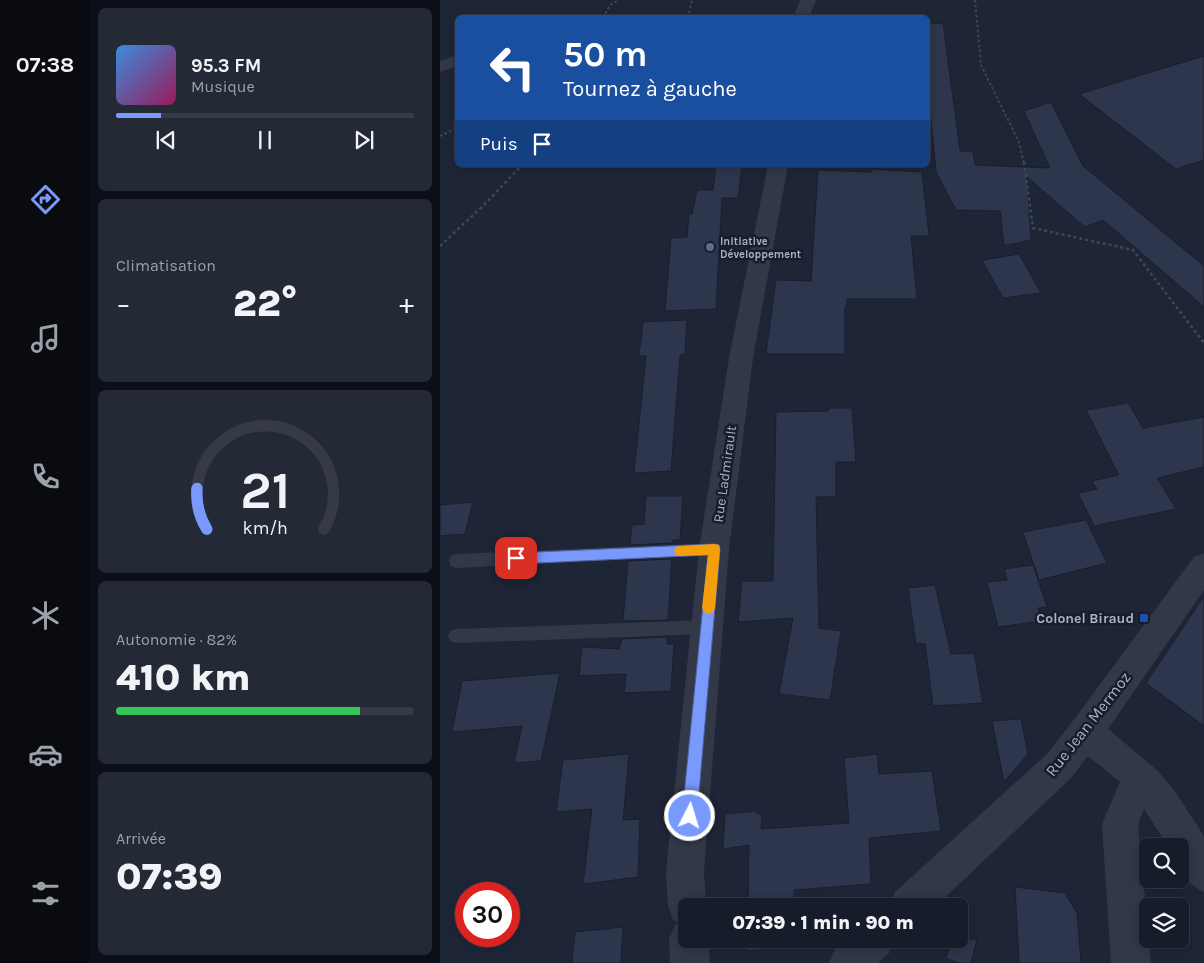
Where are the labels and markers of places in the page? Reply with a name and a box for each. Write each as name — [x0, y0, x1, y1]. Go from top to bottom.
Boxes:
place label: Initiative Développement — [720, 235, 802, 261]
marker: Initiative Développement — [704, 241, 716, 253]
pin — [495, 537, 537, 579]
place label: Colonel Biraud — [1036, 610, 1134, 627]
marker: Colonel Biraud — [1138, 612, 1150, 624]

